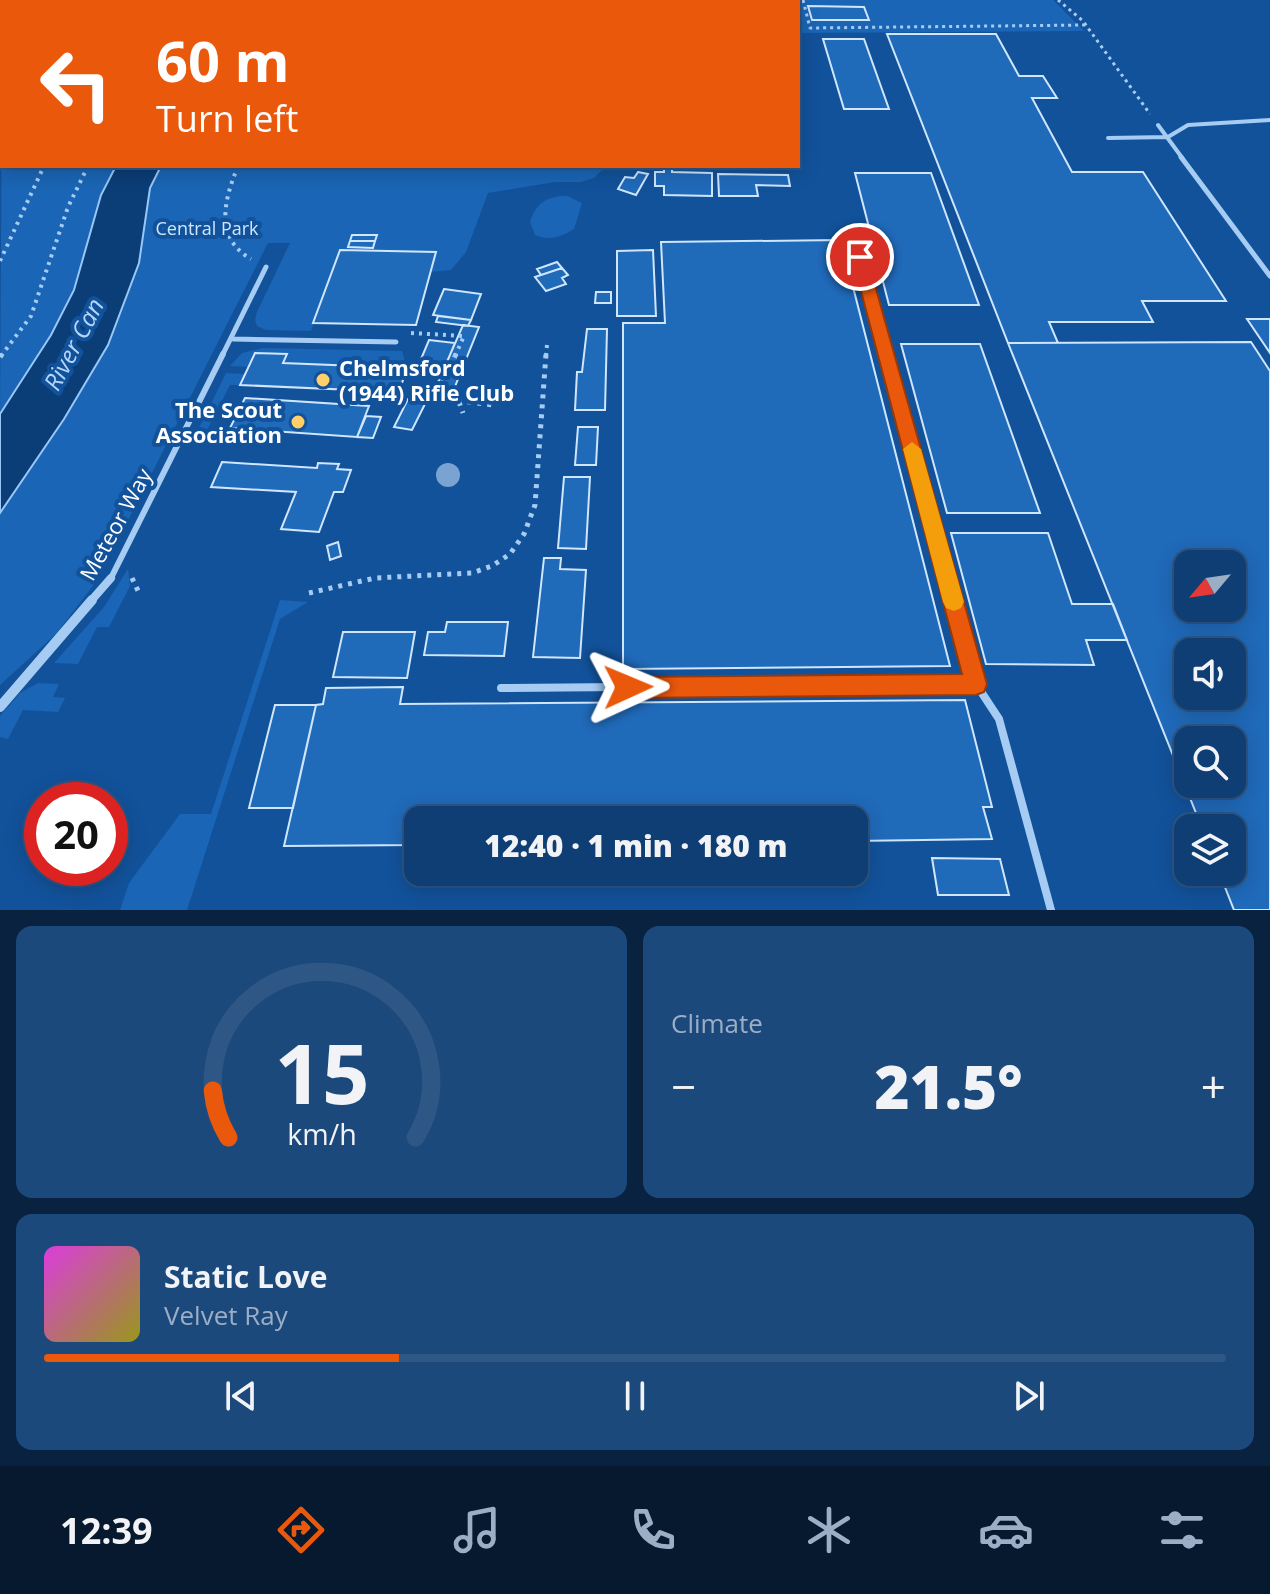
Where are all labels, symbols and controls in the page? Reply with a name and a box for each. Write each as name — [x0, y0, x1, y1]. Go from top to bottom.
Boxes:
text: 60 m — [156, 22, 290, 98]
icon: left — [24, 32, 128, 136]
text: Turn left — [156, 94, 298, 143]
park label: Central Park — [155, 216, 259, 240]
pin — [826, 223, 894, 291]
icon: arrive — [838, 235, 882, 279]
water label: River Can — [35, 292, 111, 396]
place label: Chelmsford (1944) Rifle Club — [339, 352, 514, 407]
marker: Chelmsford (1944) Rifle Club — [314, 371, 332, 389]
place label: The Scout Association — [156, 394, 282, 449]
marker: The Scout Association — [289, 413, 307, 431]
street label: Meteor Way — [72, 462, 159, 585]
north arrow — [1174, 550, 1246, 622]
map controls — [1174, 550, 1246, 886]
button: sound — [1174, 638, 1246, 710]
position arrow — [586, 645, 670, 729]
button: search — [1174, 726, 1246, 798]
speed limit sign: 20 — [24, 782, 128, 886]
button: layers — [1174, 814, 1246, 886]
text: 12:40 · 1 min · 180 m — [484, 825, 788, 866]
text: Climate — [671, 1005, 763, 1041]
text: 15 — [274, 1015, 369, 1128]
text: 21.5° — [874, 1045, 1023, 1127]
text: − — [671, 1056, 696, 1116]
text: + — [1201, 1056, 1226, 1116]
text: km/h — [287, 1114, 356, 1153]
text: Static Love — [164, 1256, 327, 1297]
text: Velvet Ray — [164, 1297, 288, 1333]
icon: previous — [219, 1374, 263, 1418]
icon: pause — [613, 1374, 657, 1418]
icon: next — [1007, 1374, 1051, 1418]
icon: directions — [273, 1502, 329, 1558]
icon: music — [449, 1502, 505, 1558]
icon: phone — [625, 1502, 681, 1558]
icon: climate — [801, 1502, 857, 1558]
icon: car — [978, 1502, 1034, 1558]
icon: filters — [1154, 1502, 1210, 1558]
text: 12:39 — [60, 1506, 153, 1555]

